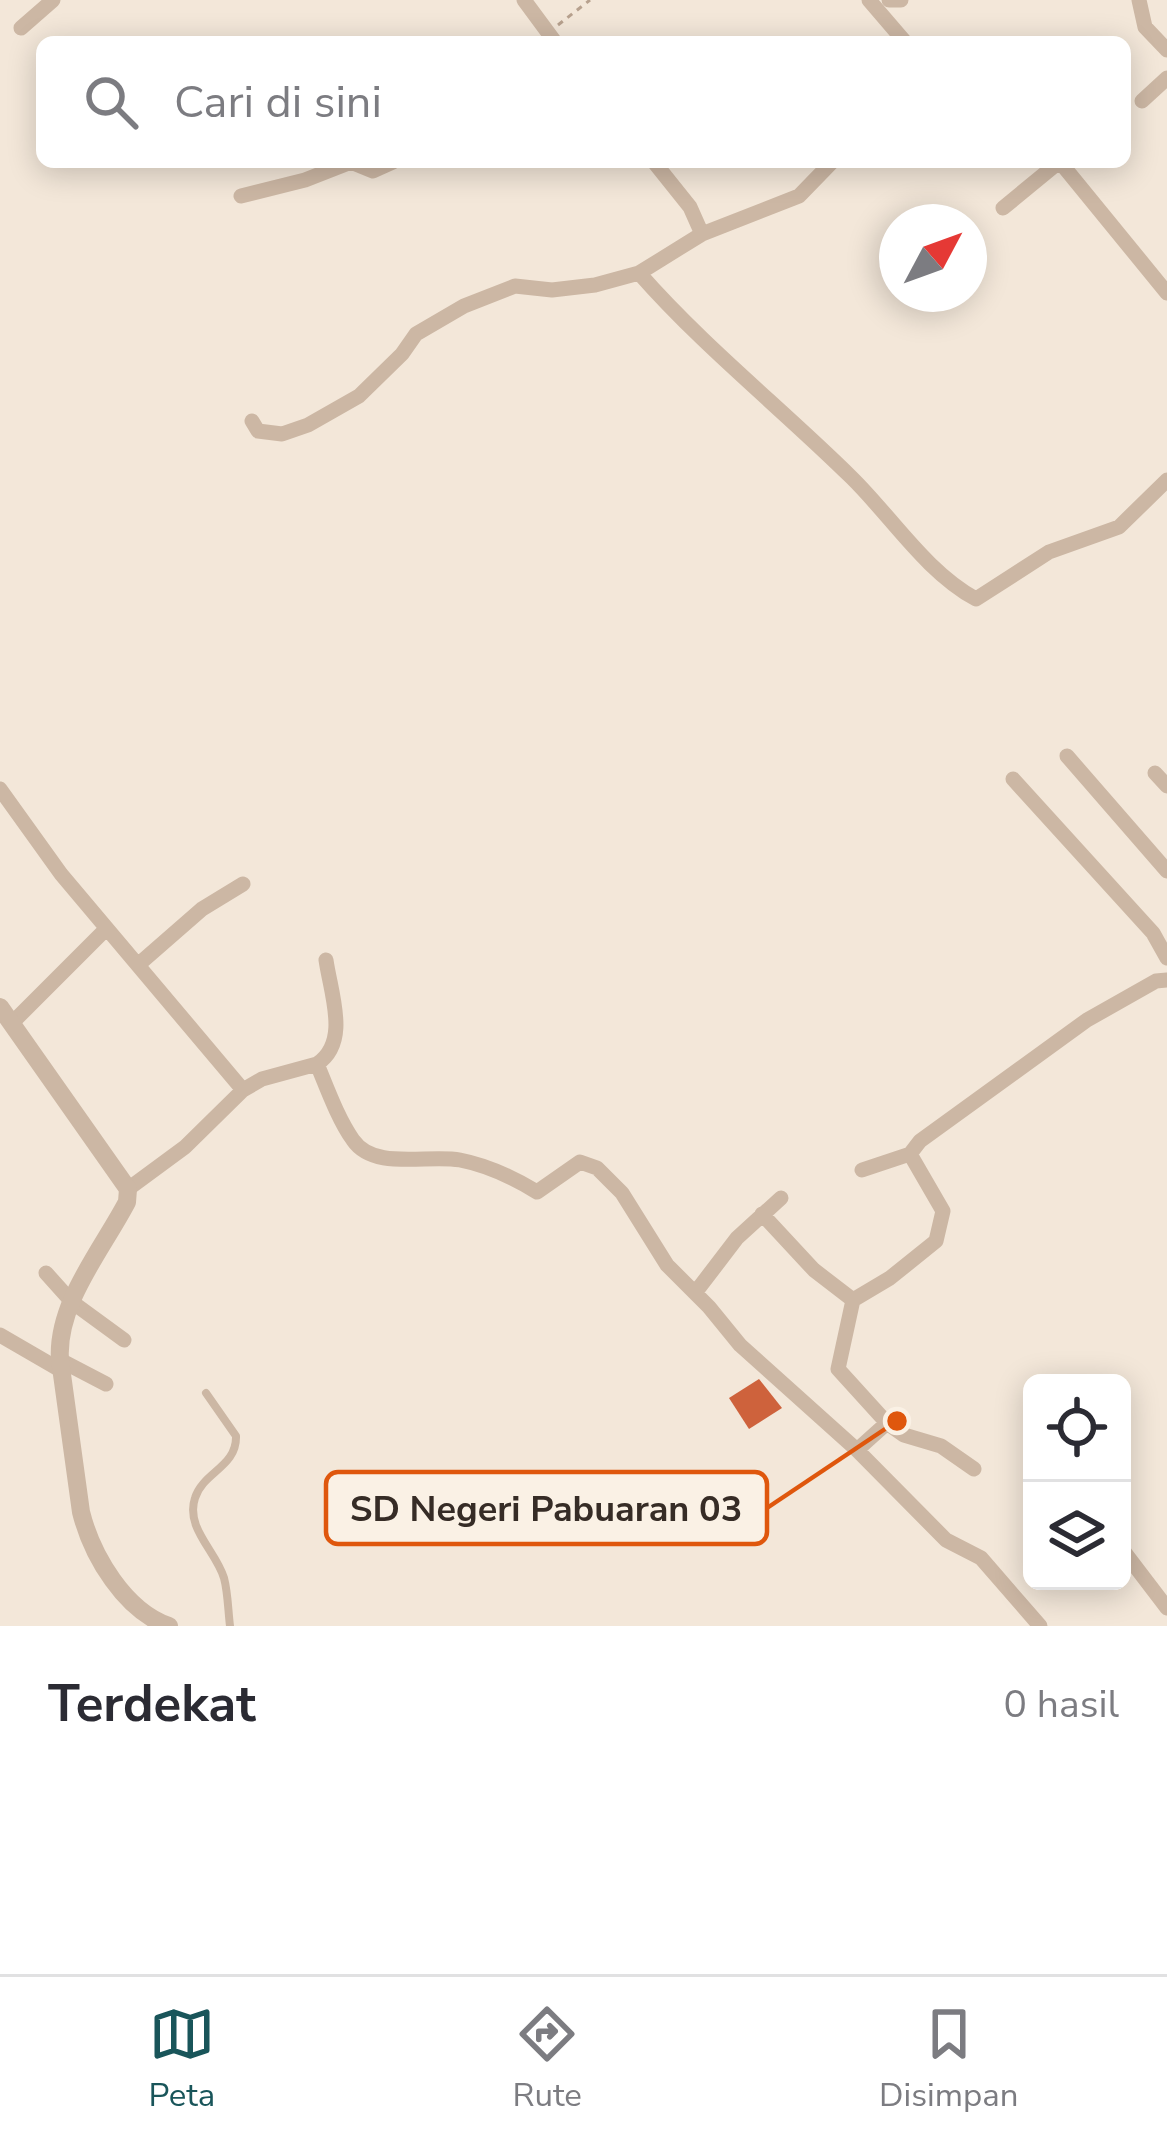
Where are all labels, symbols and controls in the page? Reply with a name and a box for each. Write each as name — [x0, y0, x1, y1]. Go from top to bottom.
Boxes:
search box — [36, 36, 1131, 168]
icon: search — [78, 69, 144, 135]
text: Cari di sini — [174, 72, 382, 133]
north arrow — [879, 204, 987, 312]
map controls — [1023, 1374, 1131, 1590]
button: locate — [1023, 1374, 1131, 1482]
callout: SD Negeri Pabuaran 03 — [326, 1472, 767, 1544]
button: layers — [1023, 1482, 1131, 1590]
text: SD Negeri Pabuaran 03 — [350, 1485, 742, 1534]
text: Terdekat — [48, 1669, 256, 1739]
text: 0 hasil — [1003, 1678, 1119, 1731]
tab: Peta — [149, 2001, 215, 2118]
tab: Rute — [512, 2001, 582, 2118]
tab: Disimpan — [879, 2001, 1018, 2118]

